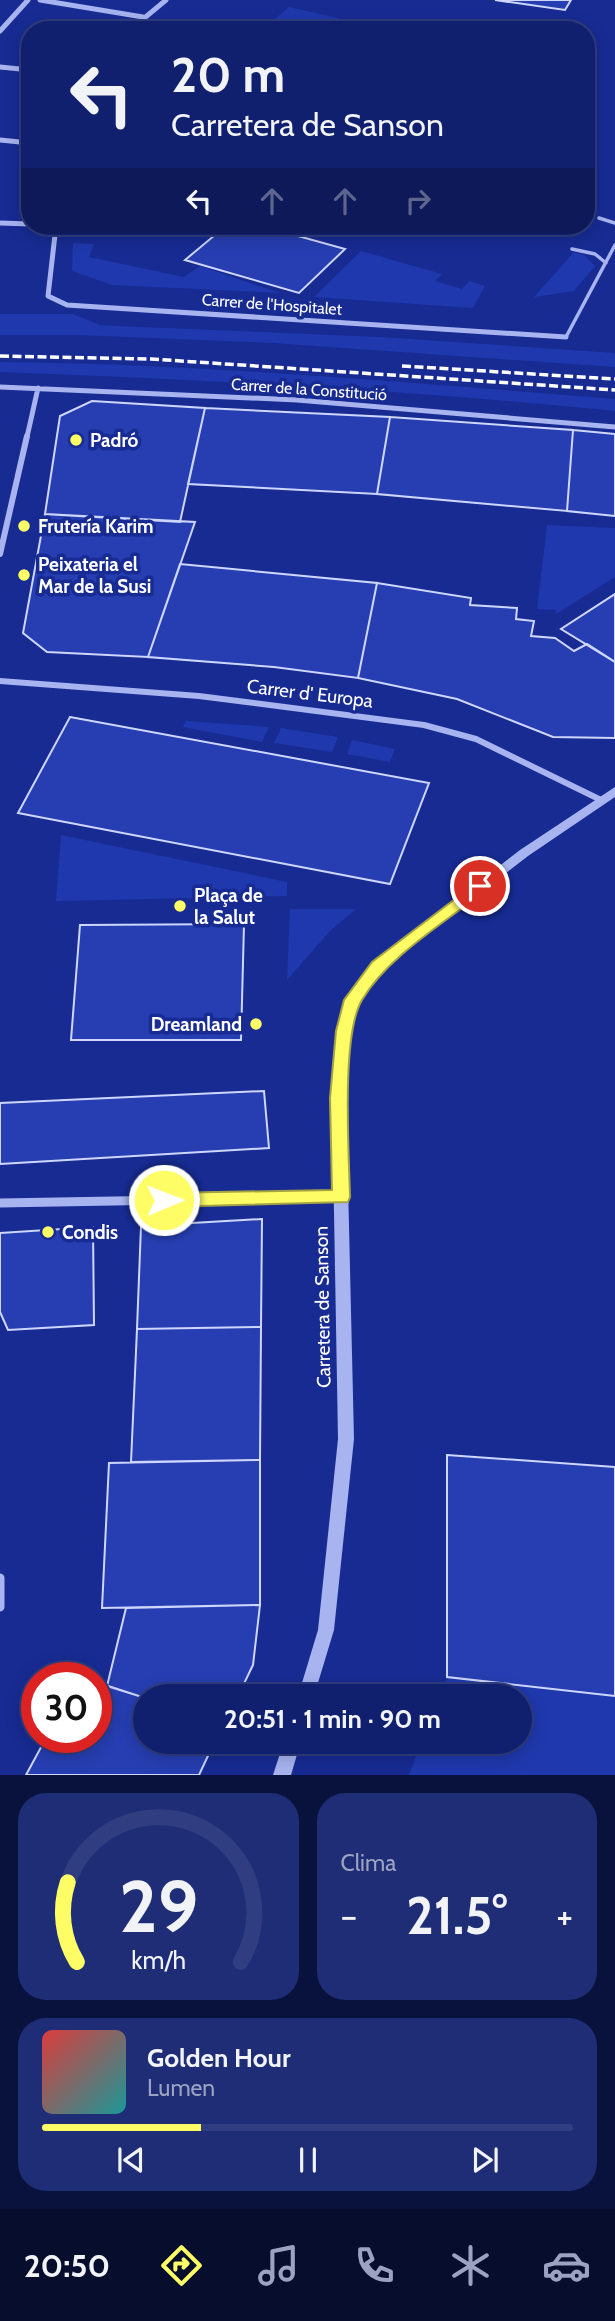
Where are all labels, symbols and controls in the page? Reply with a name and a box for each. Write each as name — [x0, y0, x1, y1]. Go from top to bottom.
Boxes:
text: 20 m — [171, 45, 285, 104]
icon: left — [56, 49, 147, 140]
text: Carretera de Sanson — [171, 105, 444, 144]
icon: left — [180, 182, 218, 220]
icon: ahead — [253, 182, 291, 220]
icon: ahead — [326, 182, 364, 220]
icon: right — [399, 182, 437, 220]
street label: Carrer de l'Hospitalet — [201, 290, 343, 319]
street label: Carrer de la Constitució — [230, 375, 388, 404]
place label: Padró — [90, 429, 138, 452]
marker: Padró — [68, 432, 84, 448]
place label: Frutería Karim — [38, 515, 154, 538]
marker: Frutería Karim — [16, 518, 32, 534]
place label: Peixateria el Mar de la Susi — [38, 553, 151, 598]
marker: Peixateria el Mar de la Susi — [16, 567, 32, 583]
street label: Carrer d' Europa — [246, 674, 374, 713]
pin — [450, 856, 510, 916]
icon: arrive — [461, 867, 499, 905]
place label: Plaça de la Salut — [194, 884, 263, 929]
marker: Plaça de la Salut — [172, 898, 188, 914]
place label: Dreamland — [151, 1013, 242, 1036]
marker: Dreamland — [248, 1016, 264, 1032]
position arrow — [127, 1163, 201, 1237]
place label: Condis — [62, 1221, 118, 1244]
marker: Condis — [40, 1224, 56, 1240]
street label: Carretera de Sanson — [310, 1226, 335, 1388]
speed limit sign: 30 — [21, 1662, 112, 1753]
text: 20:51 · 1 min · 90 m — [224, 1703, 441, 1735]
text: Clima — [341, 1849, 396, 1877]
text: 29 — [119, 1863, 198, 1951]
text: 21.5° — [406, 1884, 507, 1947]
text: − — [341, 1892, 357, 1939]
text: + — [556, 1892, 573, 1939]
text: km/h — [131, 1945, 186, 1975]
text: Golden Hour — [147, 2042, 290, 2074]
text: Lumen — [147, 2074, 215, 2102]
icon: previous — [112, 2141, 150, 2179]
icon: pause — [289, 2141, 327, 2179]
icon: next — [466, 2141, 504, 2179]
icon: directions — [157, 2241, 206, 2290]
icon: music — [254, 2241, 303, 2290]
icon: phone — [350, 2241, 399, 2290]
icon: climate — [446, 2241, 495, 2290]
icon: car — [542, 2241, 591, 2290]
text: 20:50 — [24, 2246, 110, 2285]

